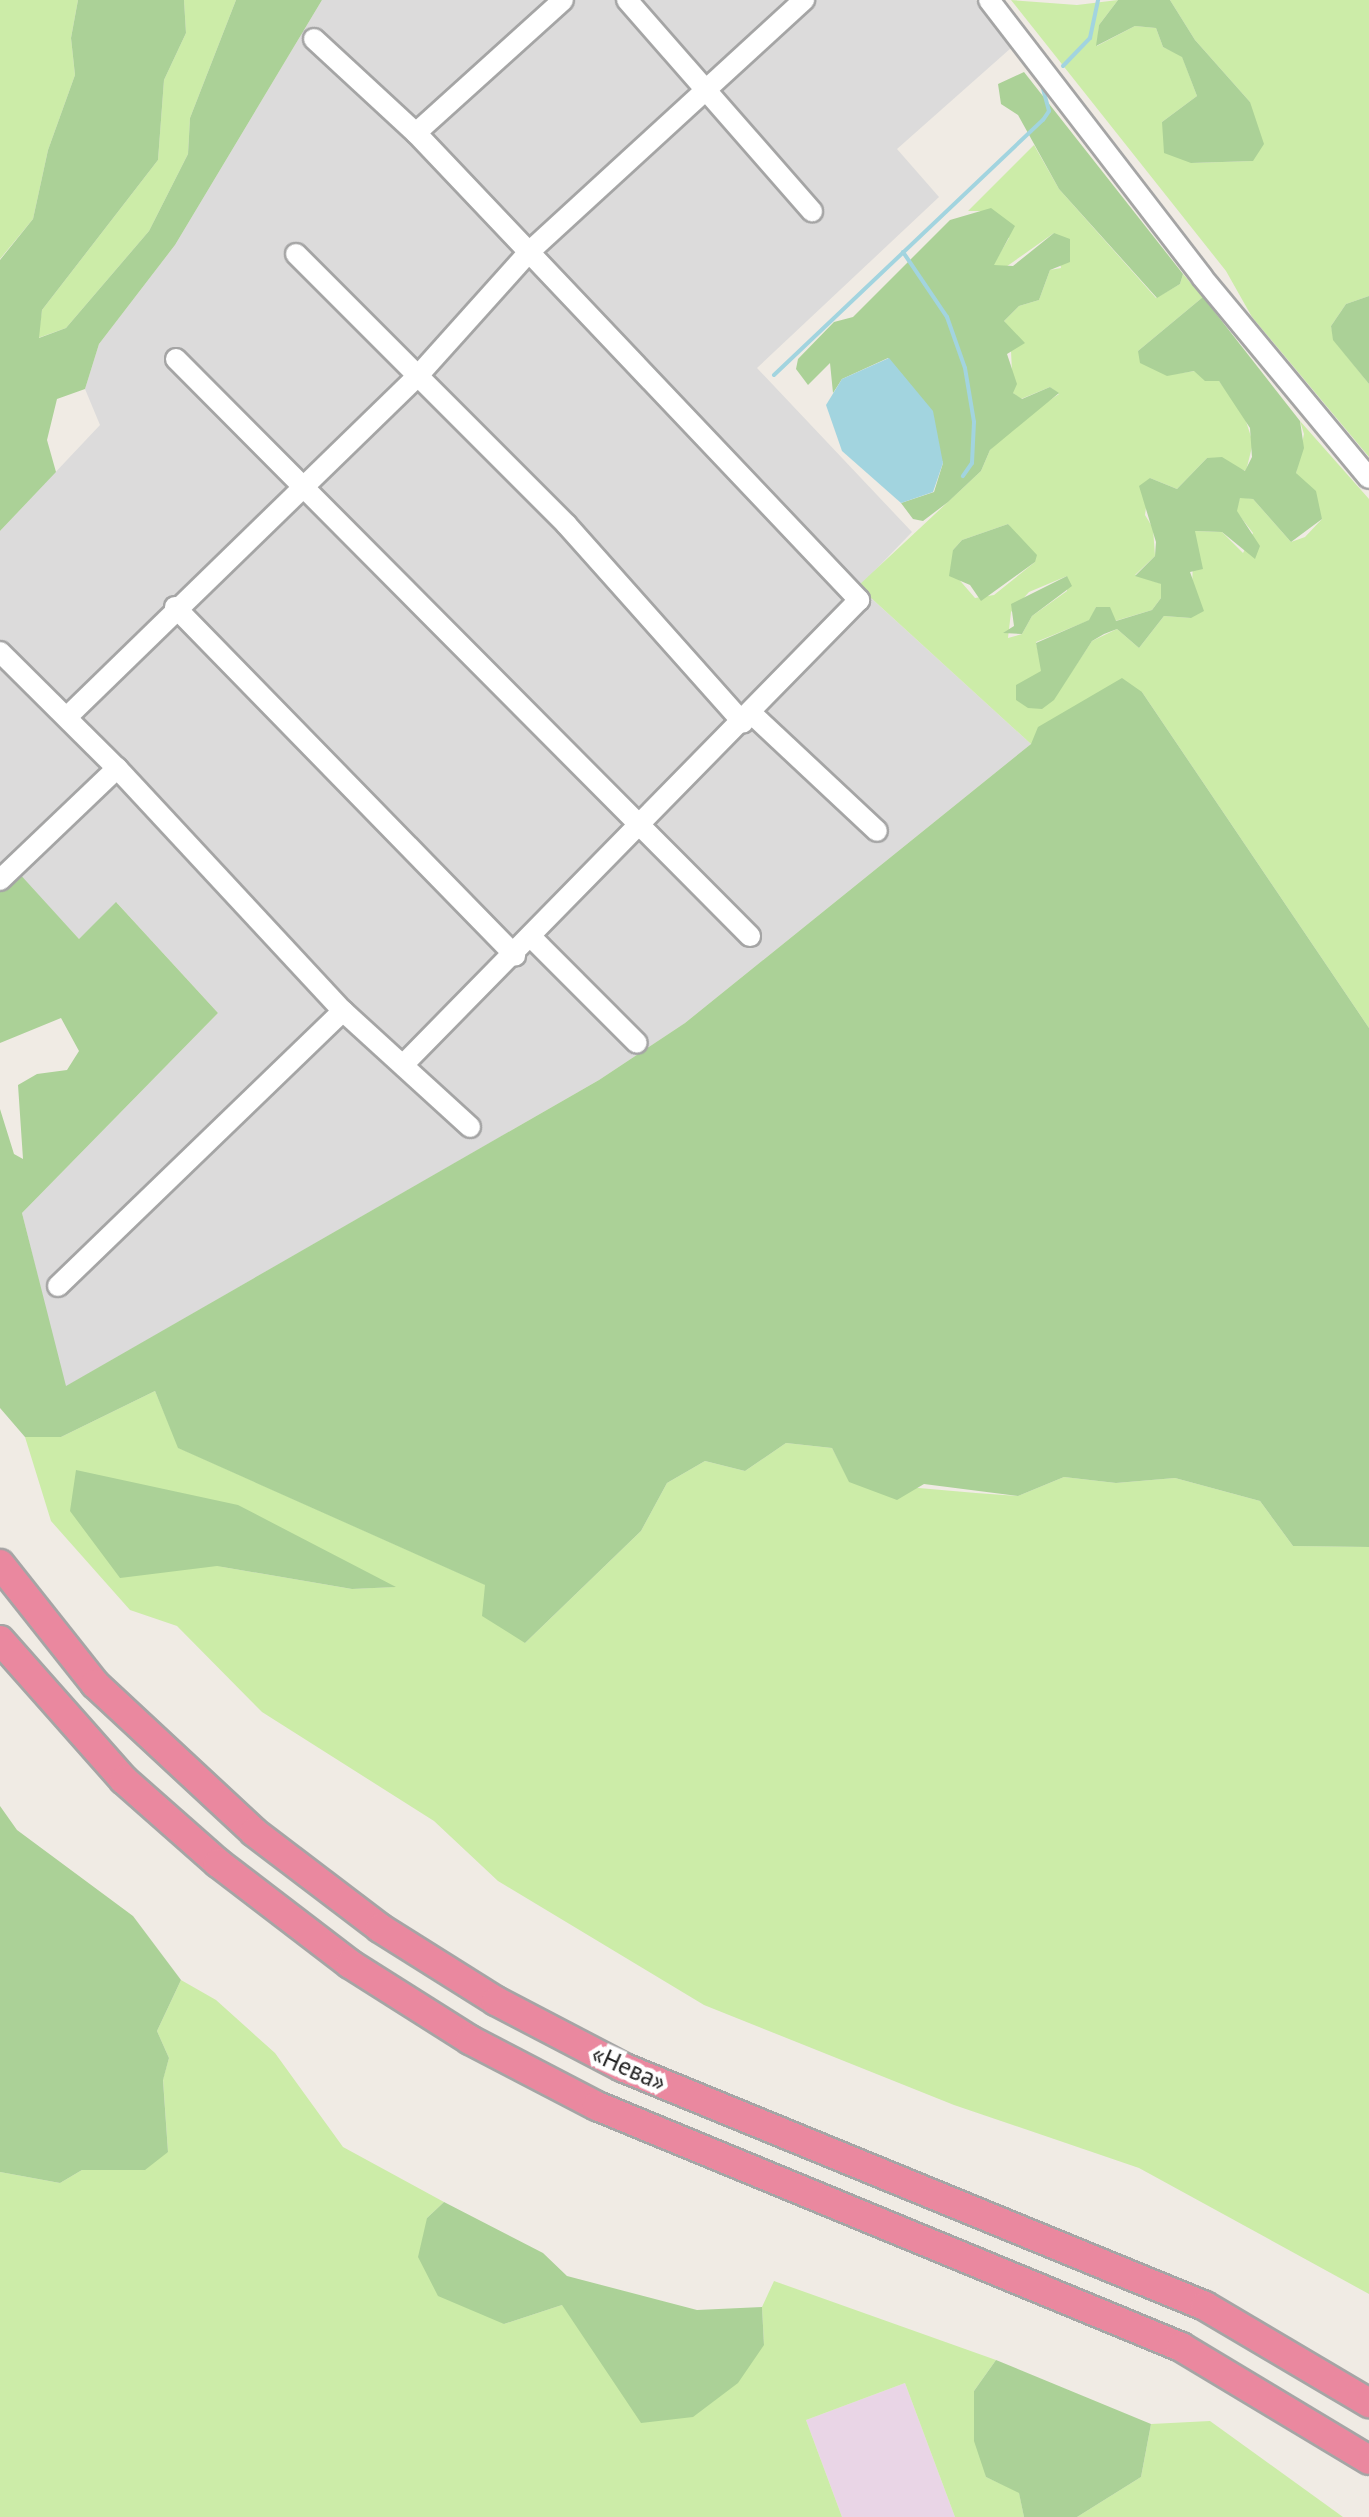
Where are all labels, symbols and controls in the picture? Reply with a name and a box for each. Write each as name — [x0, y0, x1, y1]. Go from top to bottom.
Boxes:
street label: «Нева» — [587, 2038, 671, 2098]

